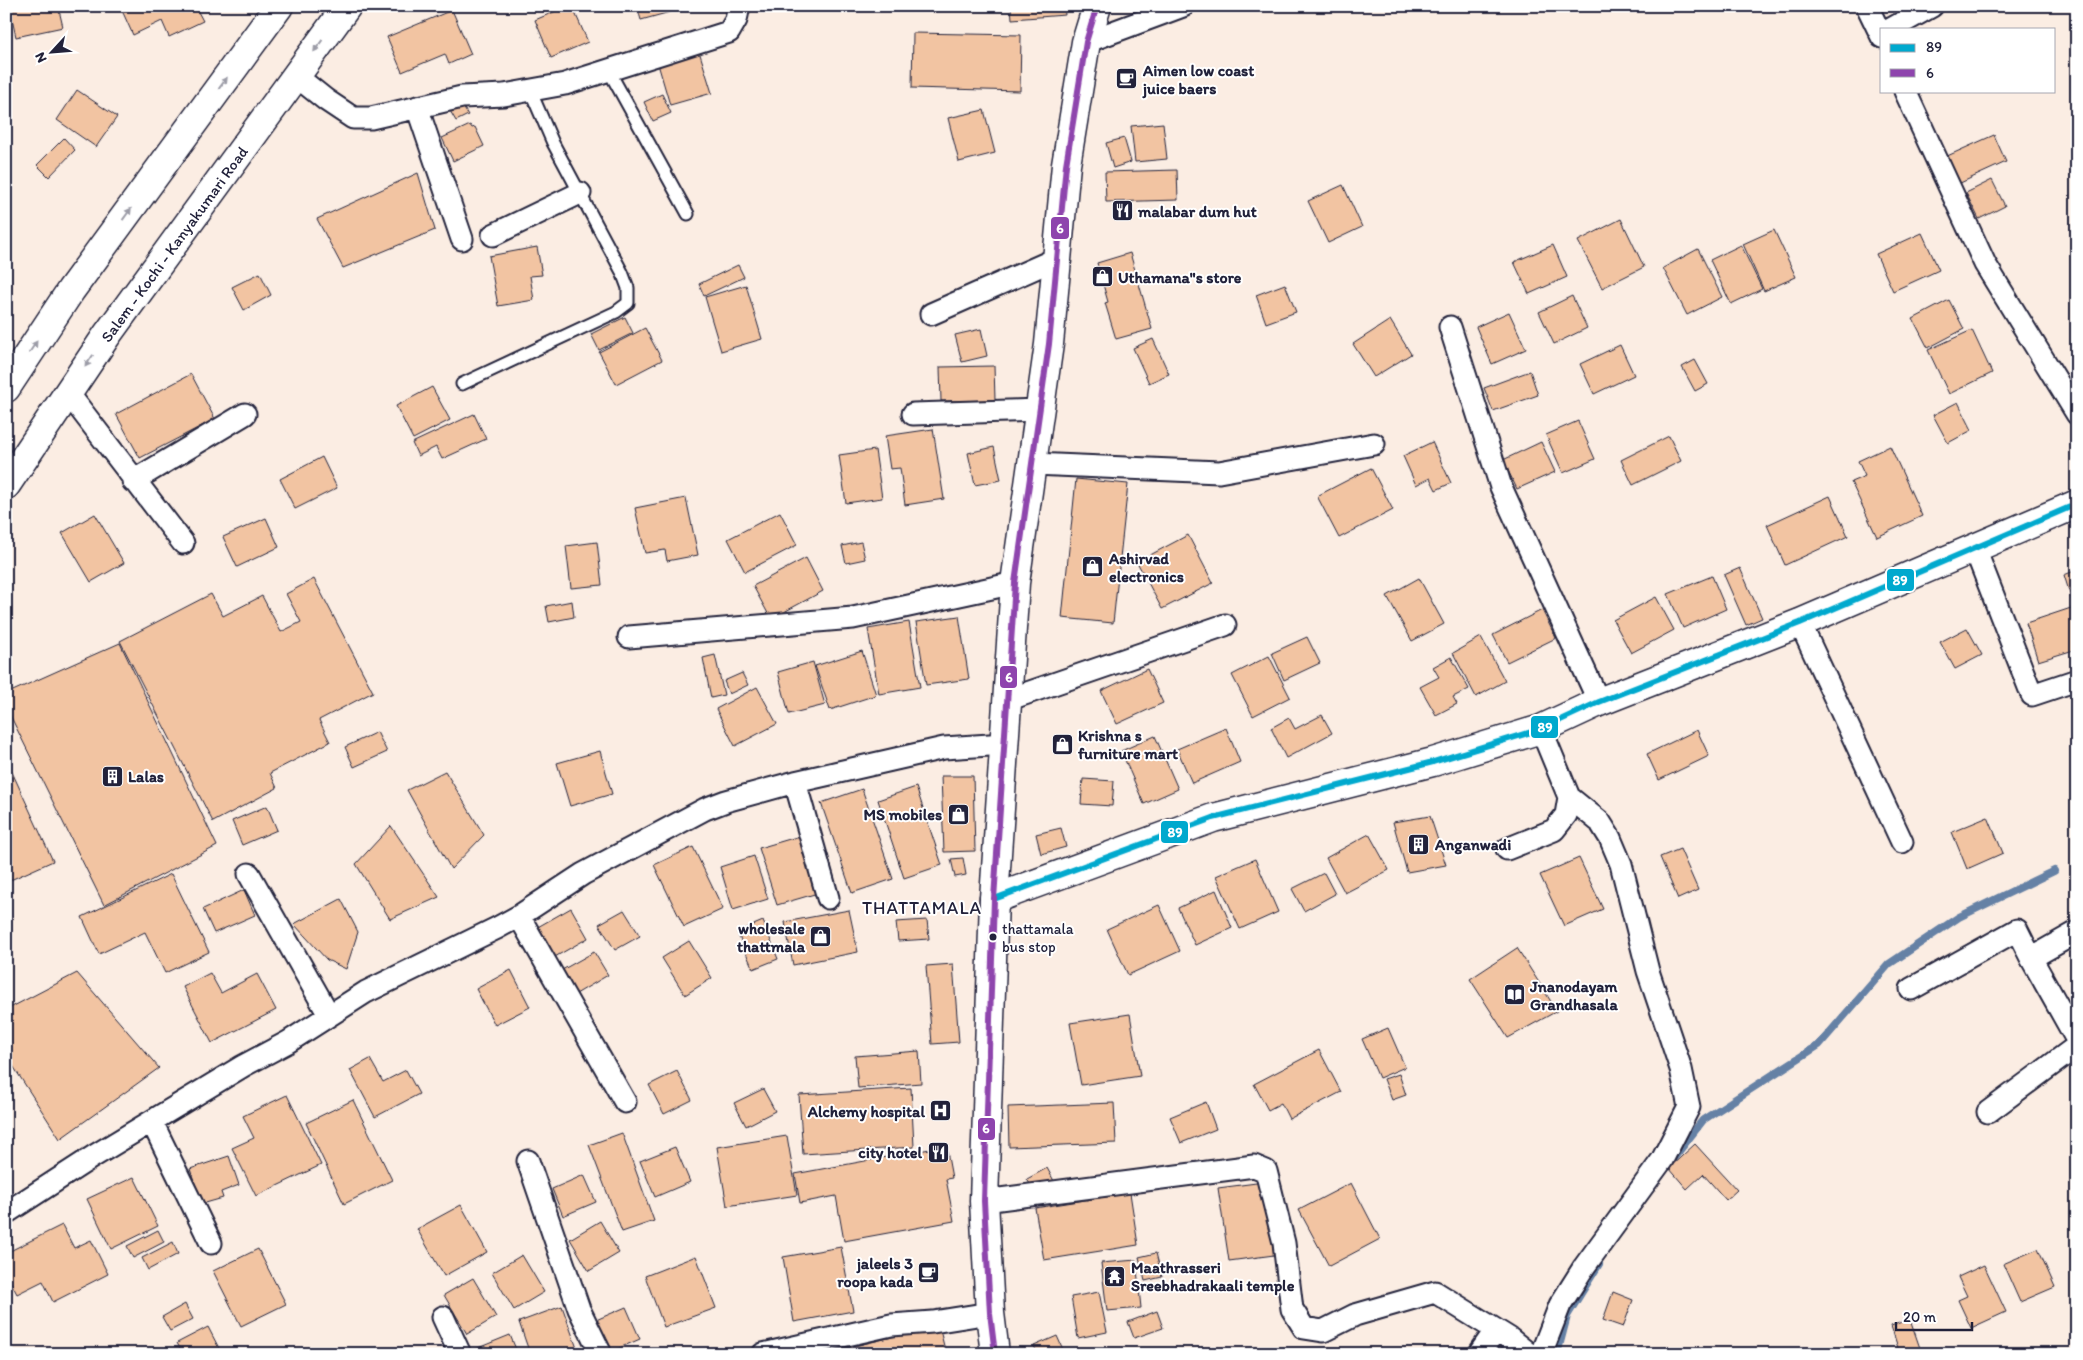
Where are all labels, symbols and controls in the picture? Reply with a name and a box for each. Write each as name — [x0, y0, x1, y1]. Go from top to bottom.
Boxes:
north arrow — [28, 28, 78, 78]
legend — [1880, 28, 2056, 92]
text: 89 — [1926, 38, 1942, 56]
one-way arrow — [313, 39, 324, 52]
text: N — [31, 50, 50, 65]
place label: Aimen low coast juice baers — [1142, 61, 1254, 99]
text: 6 — [1926, 64, 1934, 82]
cafe icon: Aimen low coast juice baers — [1115, 67, 1139, 91]
one-way arrow — [218, 76, 228, 90]
street label: Salem - Kochi - Kanyakumari Road — [97, 142, 252, 346]
restaurant icon: malabar dum hut — [1110, 199, 1134, 223]
place label: malabar dum hut — [1137, 202, 1257, 221]
one-way arrow — [122, 207, 132, 221]
line badge: 6 — [1050, 216, 1070, 240]
text: 6 — [1056, 220, 1064, 237]
shop icon: Uthamana"s store — [1090, 265, 1114, 289]
place label: Uthamana"s store — [1118, 268, 1242, 287]
one-way arrow — [28, 341, 38, 354]
one-way arrow — [84, 354, 94, 368]
place label: Ashirvad electronics — [1108, 549, 1184, 586]
shop icon: Ashirvad electronics — [1081, 555, 1105, 579]
line badge: 89 — [1886, 568, 1915, 592]
text: 89 — [1893, 572, 1908, 589]
line badge: 6 — [999, 665, 1018, 689]
text: 6 — [1005, 669, 1013, 686]
line badge: 89 — [1530, 715, 1559, 739]
text: 89 — [1538, 719, 1553, 736]
place label: Krishna s furniture mart — [1078, 726, 1178, 763]
shop icon: Krishna s furniture mart — [1050, 732, 1074, 756]
building icon: Lalas — [100, 764, 124, 788]
place label: Lalas — [128, 767, 164, 786]
shop icon: MS mobiles — [946, 802, 970, 826]
place label: MS mobiles — [863, 805, 942, 824]
line badge: 89 — [1160, 820, 1189, 844]
text: 89 — [1168, 824, 1183, 841]
building icon: Anganwadi — [1407, 832, 1431, 856]
place label: Anganwadi — [1434, 835, 1511, 855]
district label: THATTAMALA — [862, 897, 982, 919]
place label: wholesale thattmala — [737, 919, 806, 956]
place label: thattamala bus stop — [1002, 920, 1074, 956]
shop icon: wholesale thattmala — [809, 925, 833, 949]
marker: thattamala bus stop — [988, 932, 998, 942]
place label: Jnanodayam Grandhasala — [1529, 977, 1618, 1014]
library icon: Jnanodayam Grandhasala — [1502, 983, 1526, 1007]
hospital icon: Alchemy hospital — [929, 1099, 953, 1123]
place label: Alchemy hospital — [807, 1102, 925, 1122]
line badge: 6 — [977, 1117, 996, 1141]
text: 6 — [982, 1120, 990, 1137]
restaurant icon: city hotel — [926, 1140, 950, 1164]
place label: city hotel — [858, 1143, 922, 1163]
place label: jaleels 3 roopa kada — [837, 1254, 913, 1292]
place label: Maathrasseri Sreebhadrakaali temple — [1131, 1258, 1295, 1296]
cafe icon: jaleels 3 roopa kada — [917, 1260, 941, 1284]
temple icon: Maathrasseri Sreebhadrakaali temple — [1103, 1264, 1127, 1288]
scale bar — [1896, 1300, 1972, 1332]
text: 20 m — [1903, 1308, 1937, 1326]

